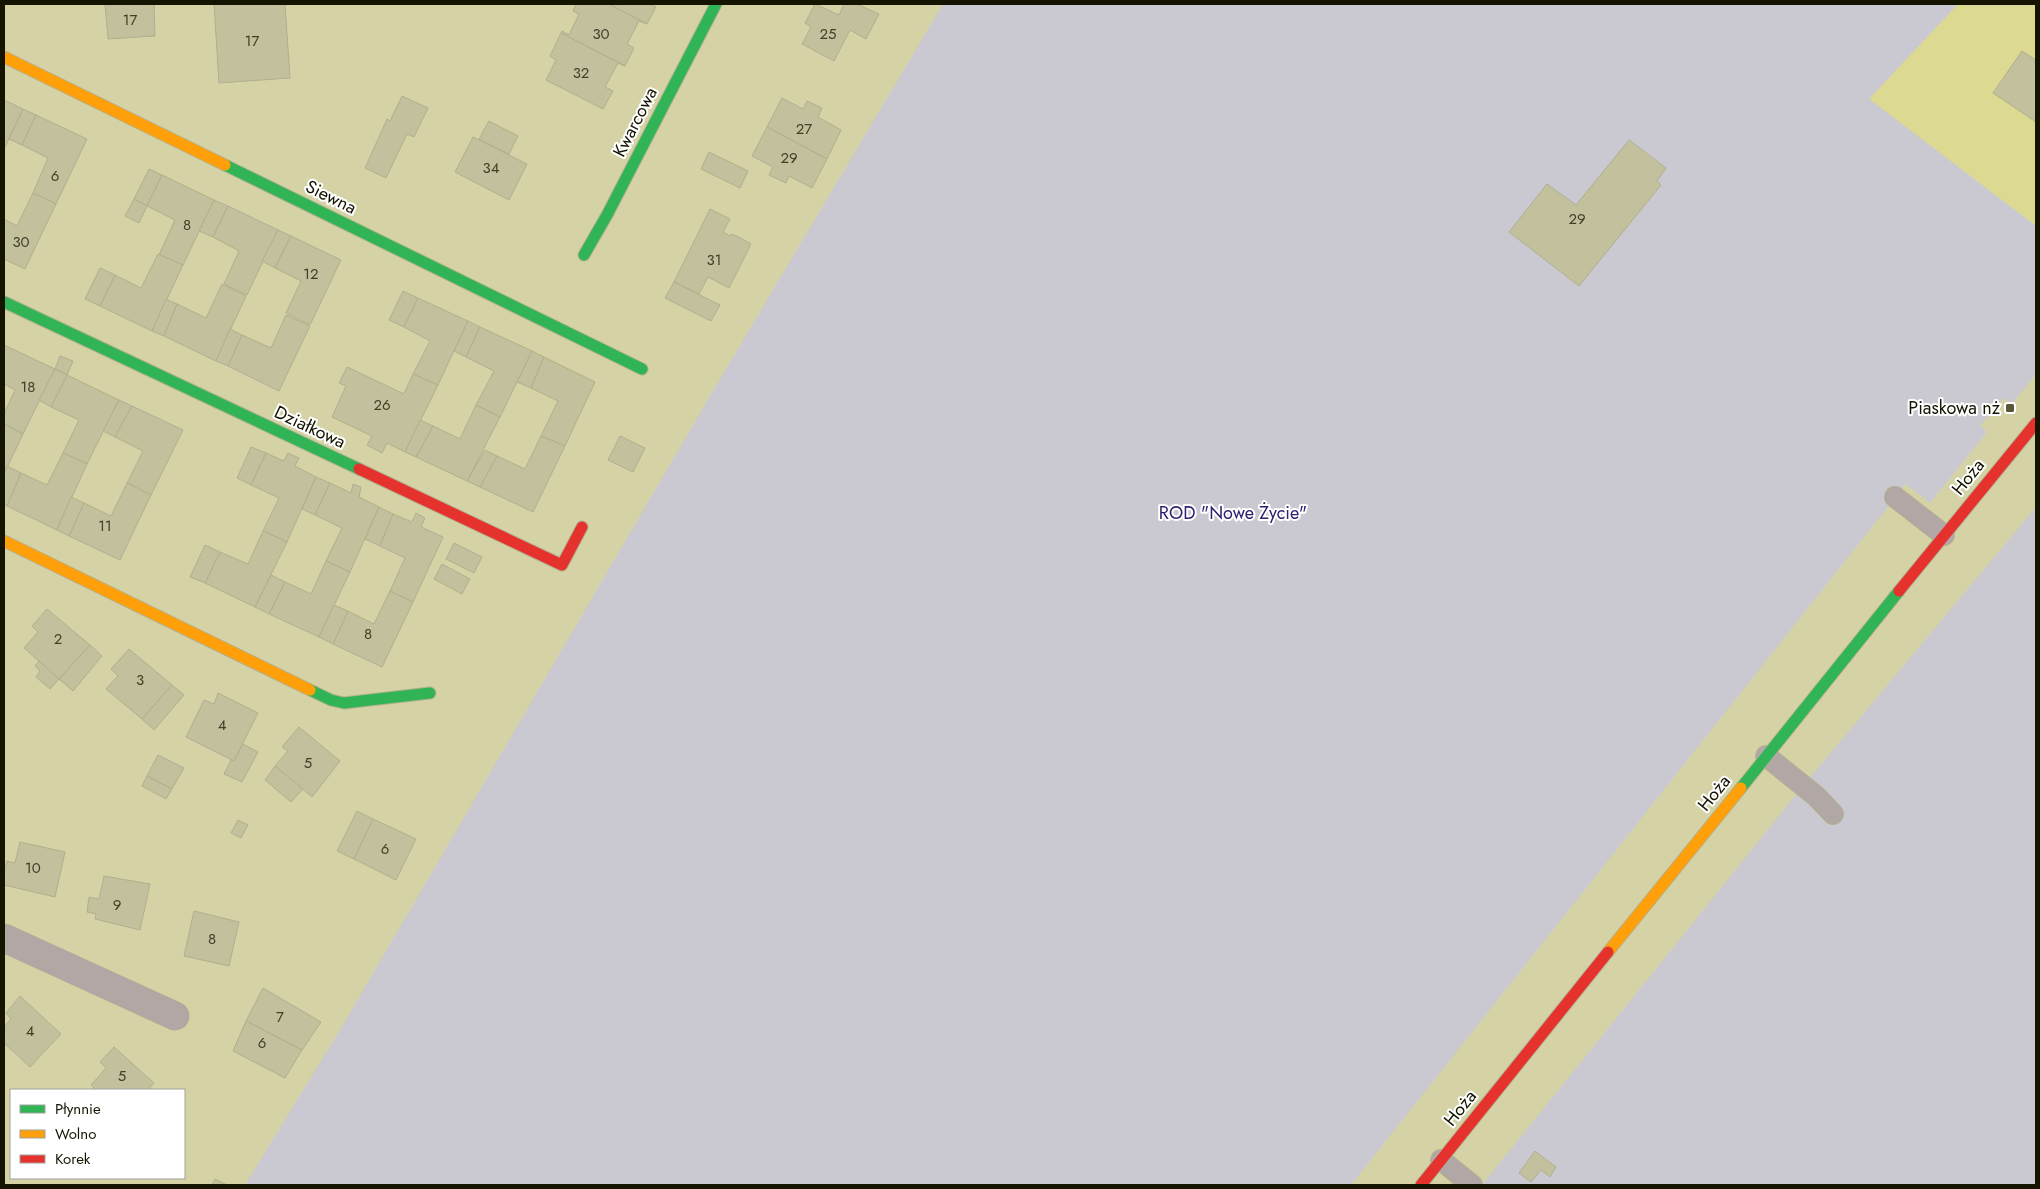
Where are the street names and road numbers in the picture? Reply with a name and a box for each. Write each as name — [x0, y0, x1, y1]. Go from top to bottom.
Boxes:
street label: Kwarcowa — [606, 83, 664, 161]
street label: Siewna — [301, 174, 361, 220]
street label: Działkowa — [270, 399, 350, 455]
street label: Hoża — [1945, 453, 1991, 501]
street label: Hoża — [1691, 769, 1737, 817]
street label: Hoża — [1437, 1084, 1483, 1132]

